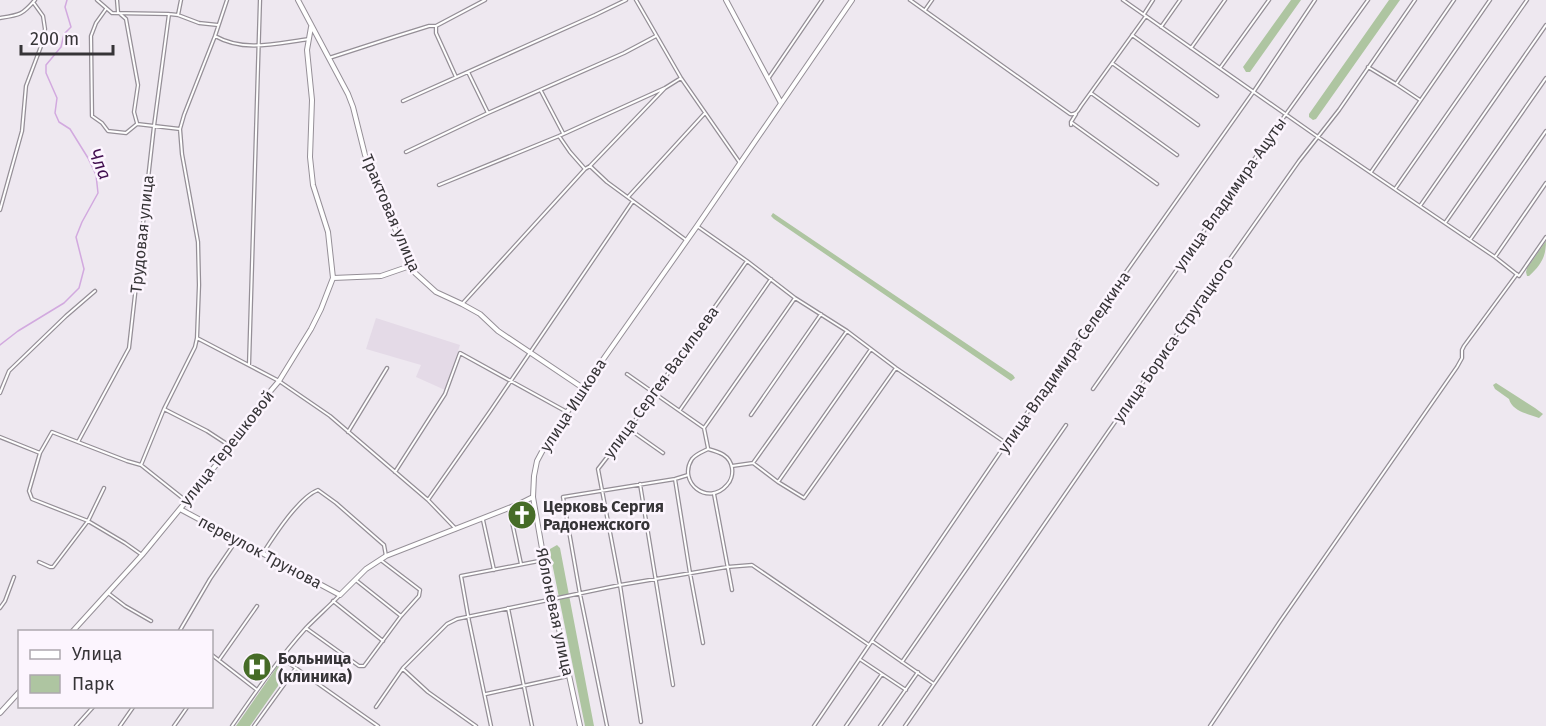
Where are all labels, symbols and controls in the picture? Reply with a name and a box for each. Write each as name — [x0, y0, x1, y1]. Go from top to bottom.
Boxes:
scale bar — [21, 18, 112, 56]
text: 200 m — [30, 28, 79, 50]
street label: улица Владимира Ацуты — [1170, 114, 1290, 274]
water label: Чла — [84, 145, 116, 183]
street label: Трактовая улица — [358, 151, 424, 275]
street label: Трудовая улица — [126, 174, 158, 294]
street label: улица Бориса Стругацкого — [1109, 254, 1237, 426]
street label: улица Владимира Селедкина — [994, 267, 1134, 457]
street label: улица Сергея Васильева — [599, 302, 723, 462]
street label: улица Ишкова — [536, 355, 610, 455]
street label: улица Терешковой — [176, 386, 278, 510]
place label: Церковь Сергия Радонежского — [543, 497, 664, 534]
church icon: Церковь Сергия Радонежского — [506, 499, 538, 531]
street label: переулок Трунова — [195, 511, 325, 593]
street label: Яблоневая улица — [532, 546, 578, 678]
legend — [18, 630, 213, 708]
text: Улица — [72, 643, 122, 665]
place label: Больница (клиника) — [278, 649, 352, 686]
hospital icon: Больница (клиника) — [241, 651, 273, 683]
text: Парк — [72, 673, 115, 695]

